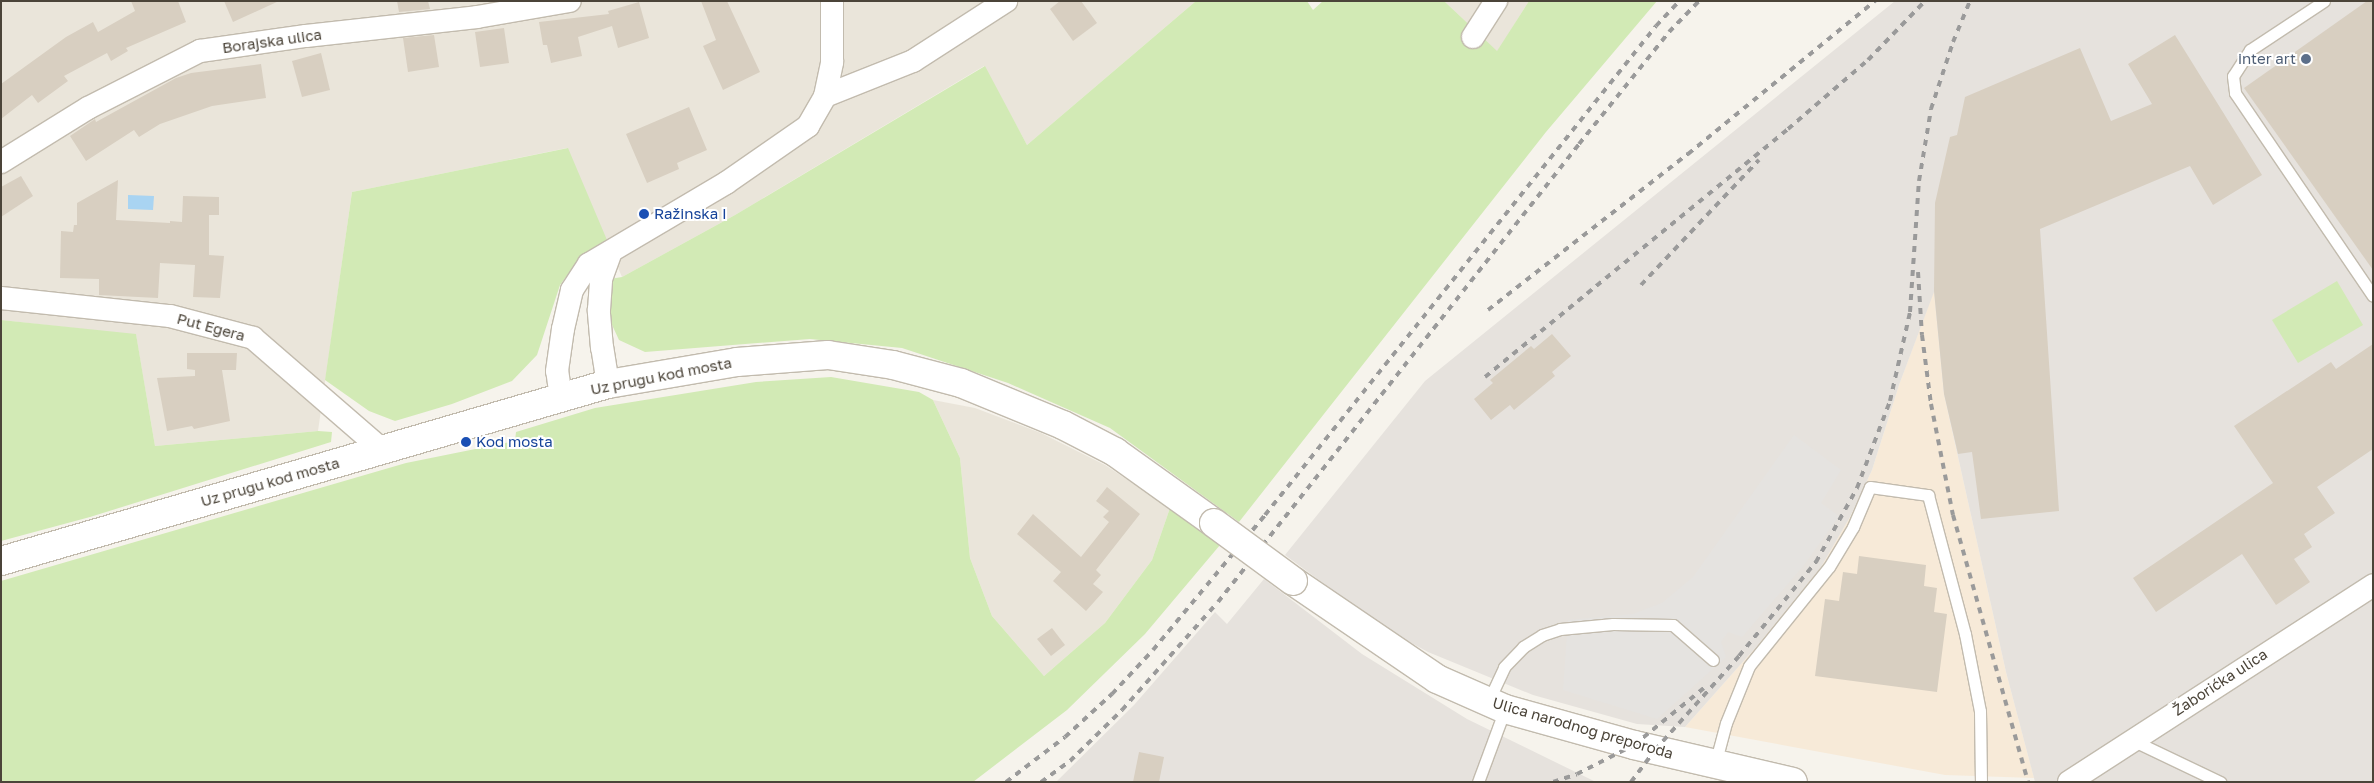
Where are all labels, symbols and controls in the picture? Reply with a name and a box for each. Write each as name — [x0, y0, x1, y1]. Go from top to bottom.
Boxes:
street label: Borajska ulica — [221, 25, 323, 57]
place label: inter art — [2238, 50, 2296, 68]
marker: inter art — [2300, 53, 2312, 65]
place label: Ražinska I — [654, 205, 727, 223]
marker: Ražinska I — [638, 208, 650, 220]
street label: Put Egera — [175, 309, 247, 345]
street label: Uz prugu kod mosta — [589, 353, 733, 399]
place label: Kod mosta — [476, 433, 553, 451]
marker: Kod mosta — [460, 436, 472, 448]
street label: Uz prugu kod mosta — [199, 454, 341, 510]
street label: Žaborićka ulica — [2169, 645, 2271, 719]
street label: Ulica narodnog preporoda — [1491, 694, 1675, 762]

